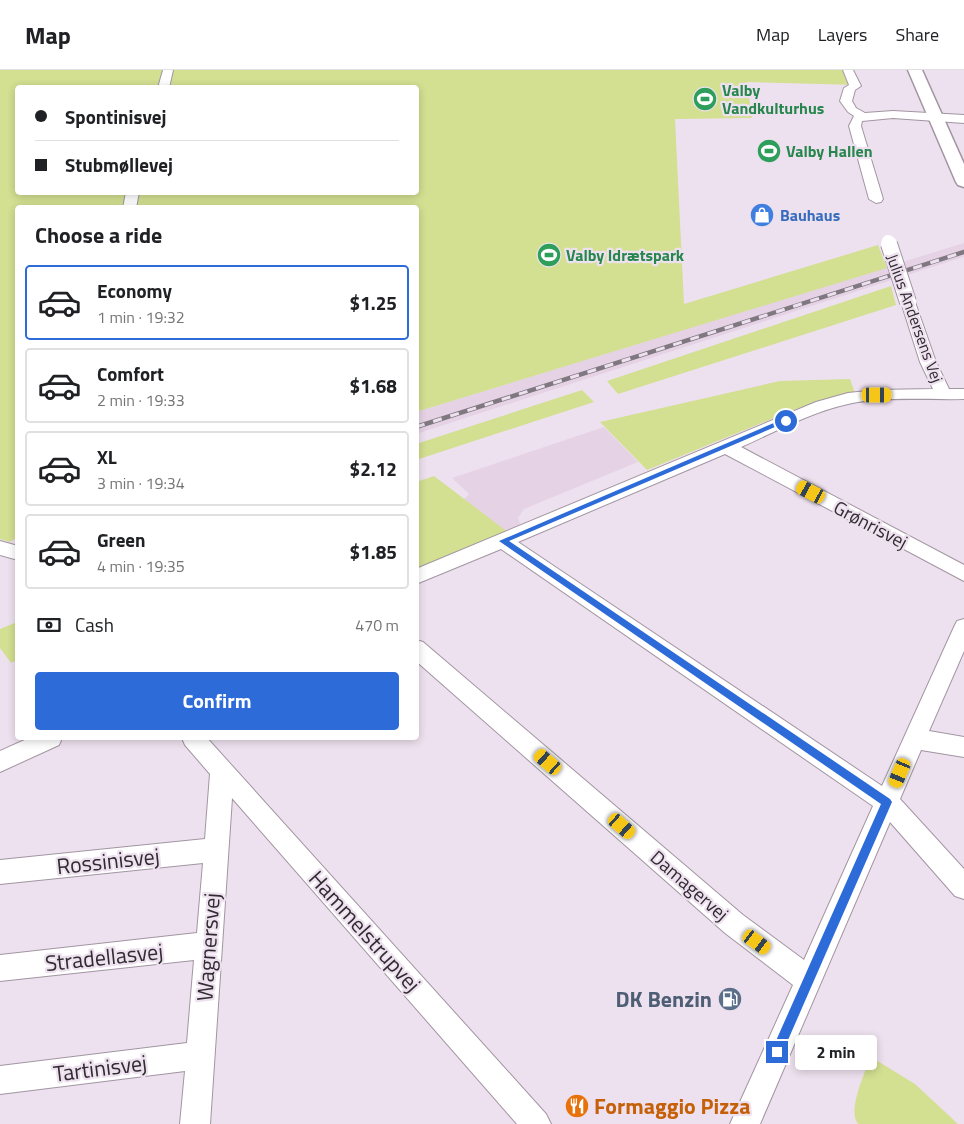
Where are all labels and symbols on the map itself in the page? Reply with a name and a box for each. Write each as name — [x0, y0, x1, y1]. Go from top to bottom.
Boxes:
place label: Valby Vandkulturhus — [722, 78, 824, 120]
sports icon: Valby Vandkulturhus — [692, 86, 718, 112]
sports icon: Valby Hallen — [756, 138, 782, 164]
place label: Valby Hallen — [786, 139, 873, 163]
shop icon: Bauhaus — [749, 202, 775, 228]
place label: Bauhaus — [780, 203, 840, 227]
sports icon: Valby Idrætspark — [536, 242, 562, 268]
place label: Valby Idrætspark — [566, 243, 685, 267]
street label: Julius Andersens Vej — [881, 250, 949, 386]
car — [862, 388, 892, 403]
route start — [775, 410, 797, 432]
car — [794, 478, 827, 506]
street label: Grønrisvej — [829, 492, 913, 556]
car — [531, 746, 564, 778]
car — [887, 756, 912, 790]
car — [605, 810, 638, 842]
street label: Rossinisvej — [55, 839, 161, 883]
street label: Damagervej — [644, 843, 736, 927]
street label: Hammelstrupvej — [301, 862, 429, 1000]
street label: Wagnersvej — [187, 892, 229, 1002]
car — [740, 927, 773, 957]
street label: Stradellasvej — [43, 934, 165, 980]
place label: DK Benzin — [615, 982, 712, 1016]
fuel station icon: DK Benzin — [717, 986, 743, 1012]
callout: 2 min — [794, 1034, 877, 1070]
route end — [766, 1041, 788, 1063]
street label: Tartinisvej — [51, 1045, 149, 1091]
place label: Formaggio Pizza — [594, 1089, 750, 1123]
restaurant icon: Formaggio Pizza — [564, 1093, 590, 1119]

